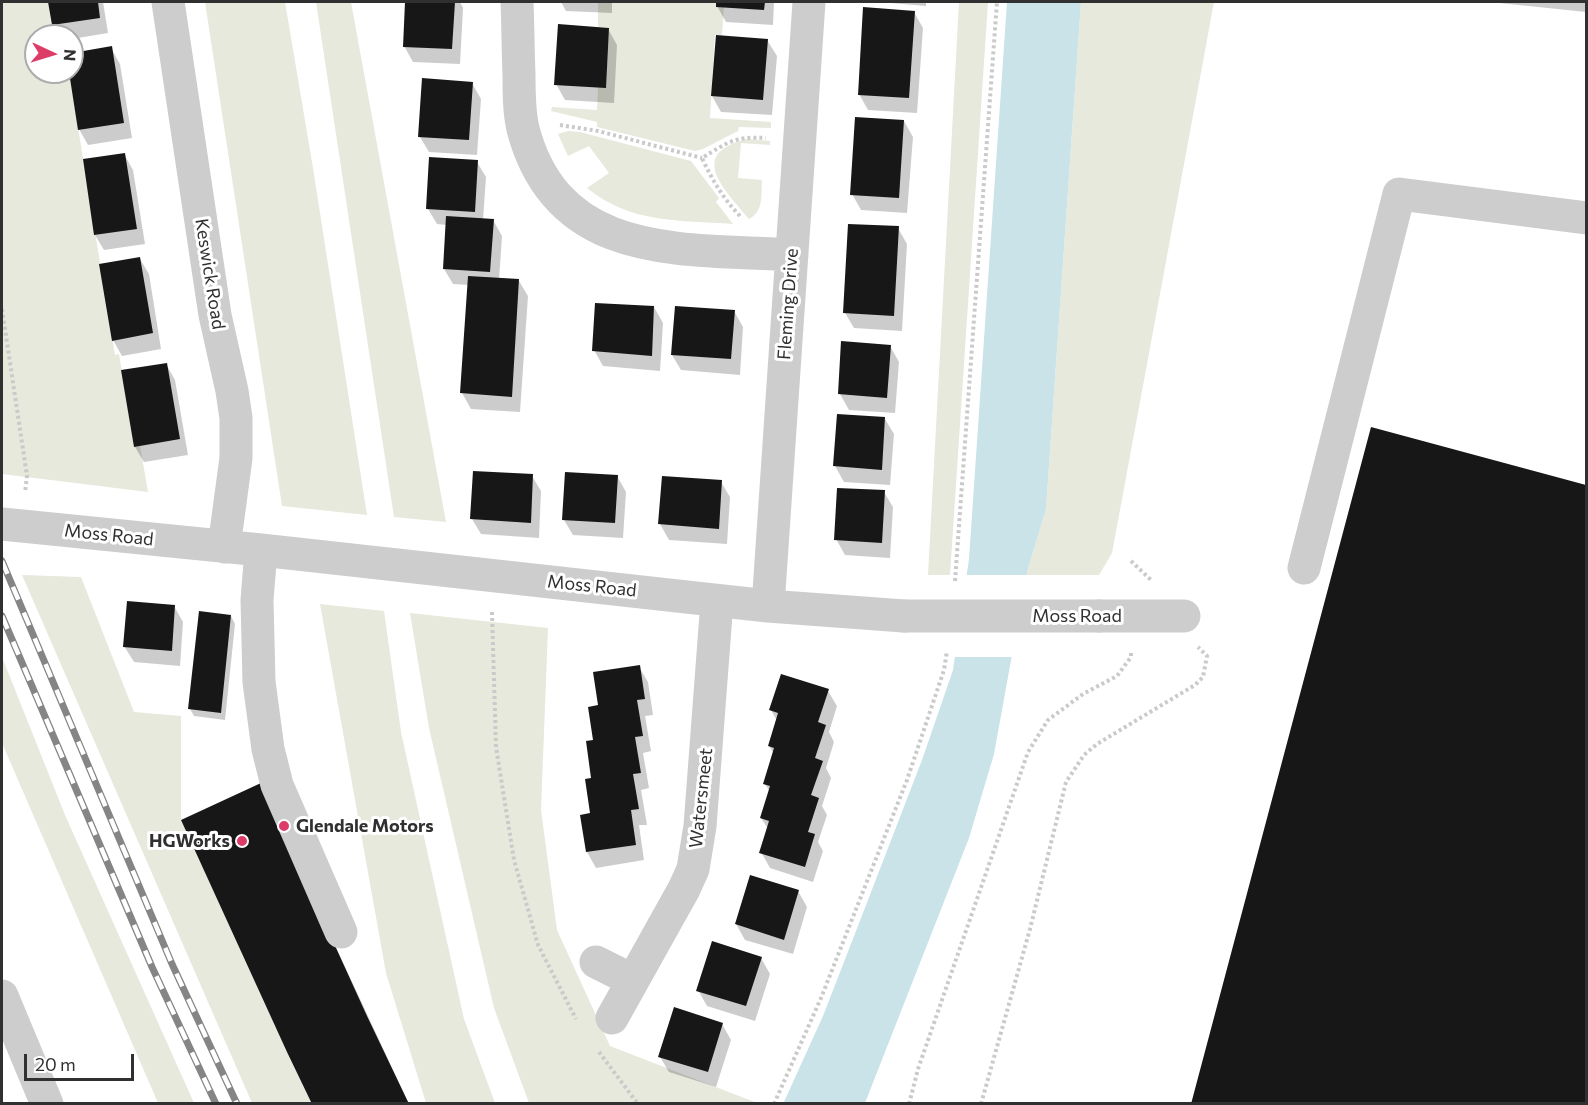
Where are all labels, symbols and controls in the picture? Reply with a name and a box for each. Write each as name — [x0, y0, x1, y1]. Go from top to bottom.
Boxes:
north arrow — [24, 24, 84, 84]
text: N — [61, 49, 80, 62]
street label: Keswick Road — [191, 217, 229, 331]
street label: Fleming Drive — [773, 248, 803, 360]
street label: Moss Road — [63, 520, 155, 550]
street label: Moss Road — [546, 571, 638, 601]
street label: Moss Road — [1032, 605, 1122, 627]
street label: Watersmeet — [685, 747, 717, 849]
place label: Glendale Motors — [296, 815, 434, 837]
marker: Glendale Motors — [277, 819, 291, 833]
place label: HGWorks — [149, 830, 230, 852]
marker: HGWorks — [235, 834, 249, 848]
scale bar — [27, 1042, 136, 1080]
text: 20 m — [35, 1053, 76, 1075]

